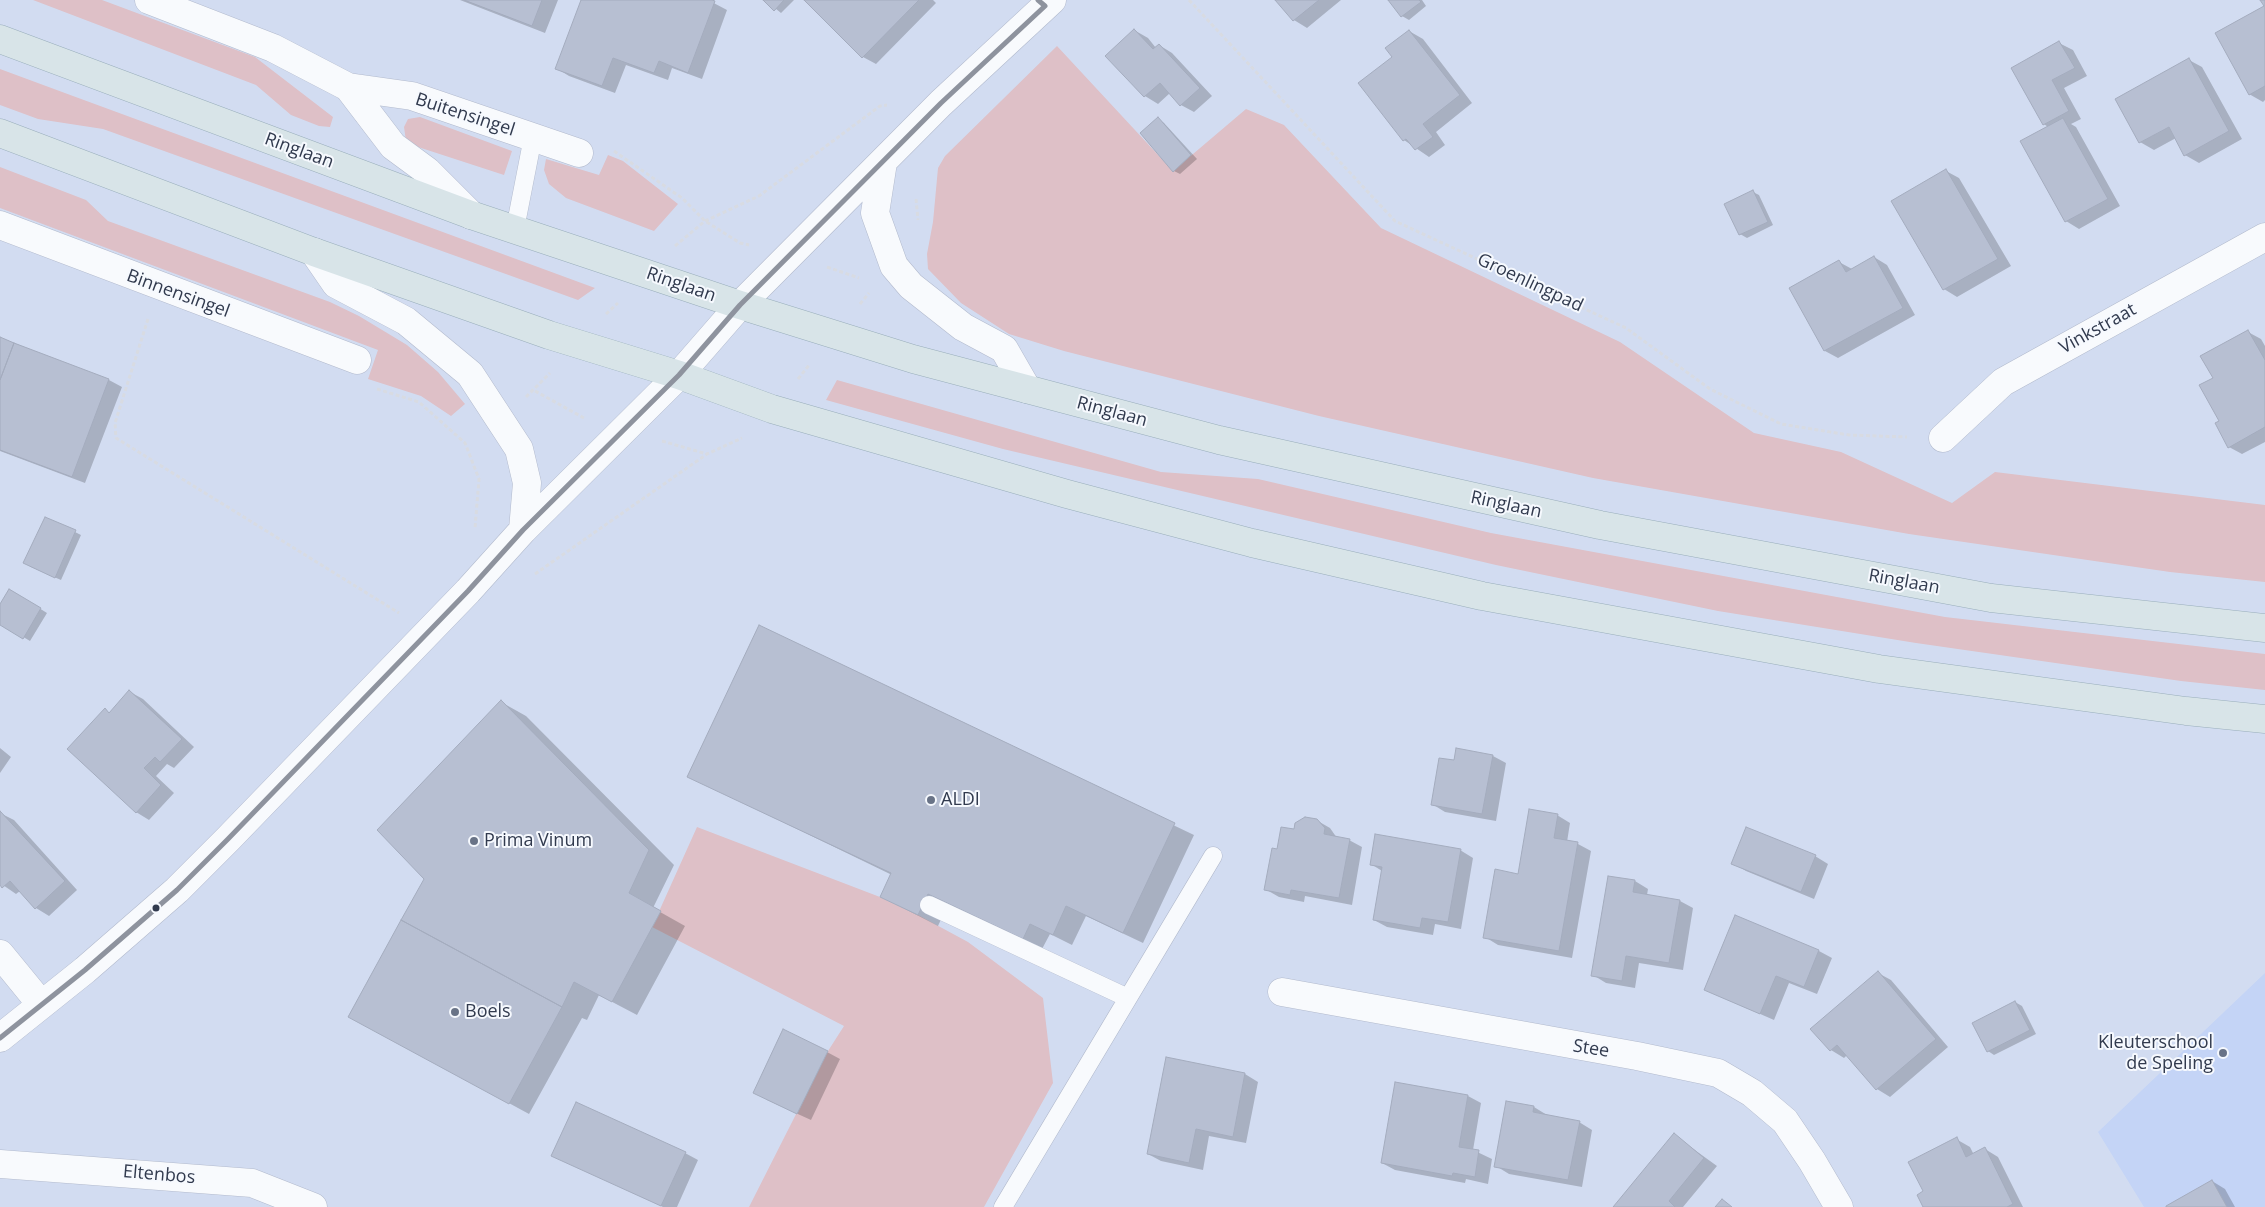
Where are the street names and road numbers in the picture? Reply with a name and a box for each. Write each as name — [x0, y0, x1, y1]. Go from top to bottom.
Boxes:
street label: Buitensingel — [413, 89, 517, 141]
street label: Ringlaan — [261, 129, 337, 173]
street label: Groenlingpad — [1474, 249, 1586, 317]
street label: Ringlaan — [643, 263, 719, 307]
street label: Binnensingel — [124, 265, 232, 323]
street label: Vinkstraat — [2056, 299, 2140, 359]
street label: Ringlaan — [1074, 392, 1150, 432]
street label: Ringlaan — [1469, 487, 1543, 523]
street label: Ringlaan — [1867, 565, 1941, 599]
street label: Stee — [1571, 1035, 1611, 1063]
street label: Eltenbos — [122, 1161, 196, 1189]

